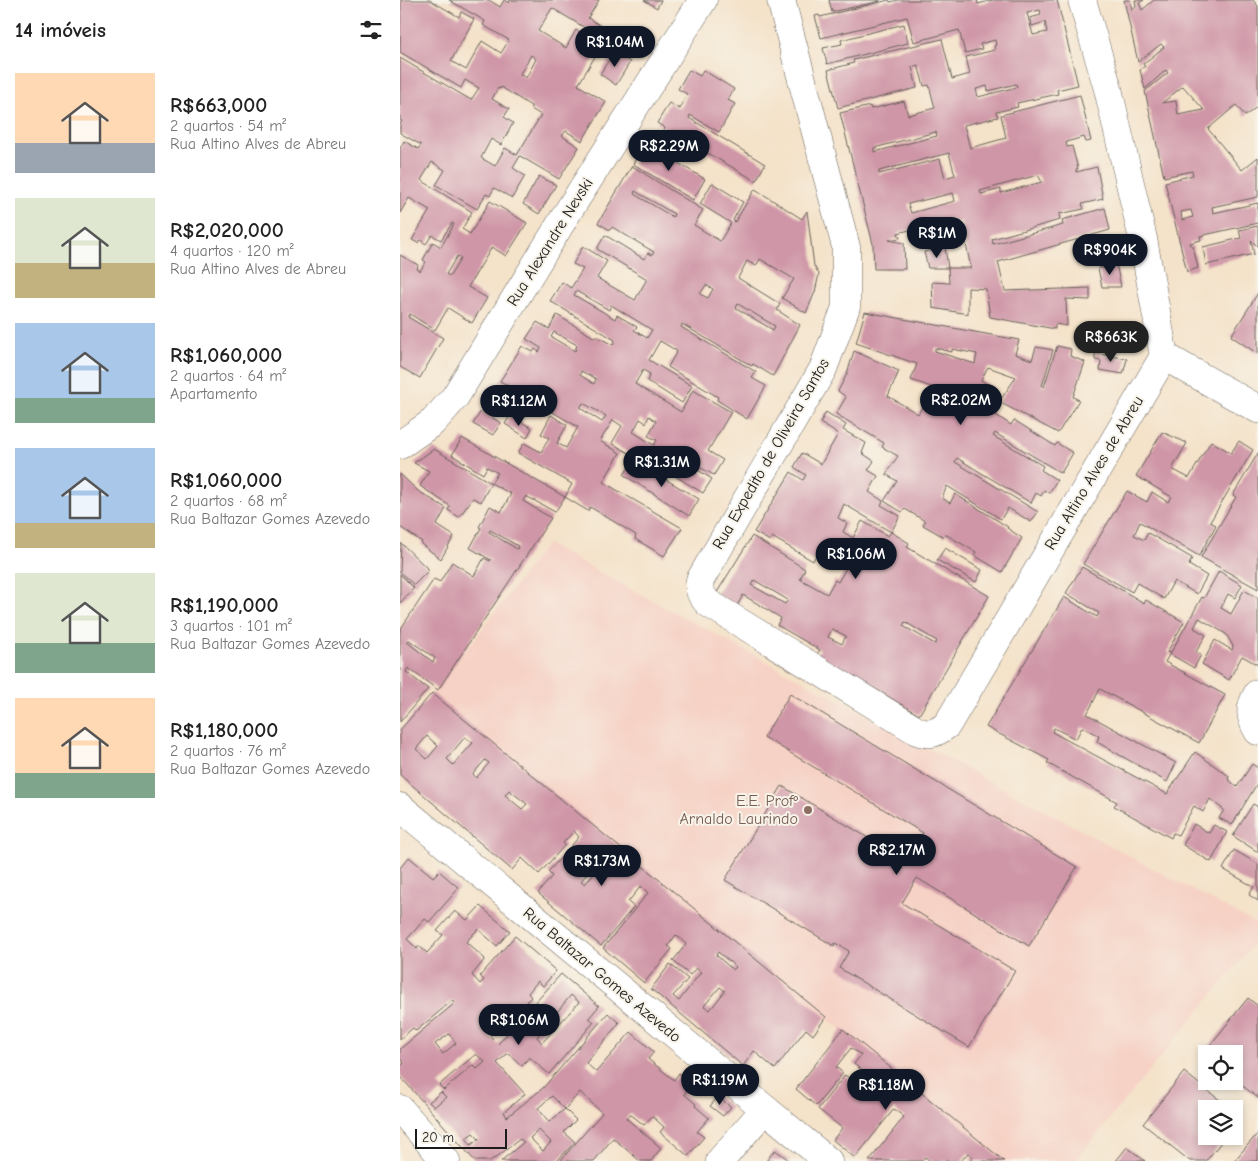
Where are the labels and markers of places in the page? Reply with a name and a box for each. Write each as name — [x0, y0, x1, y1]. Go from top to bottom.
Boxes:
pin: R$1.04M — [569, 26, 661, 68]
pin: R$2.29M — [623, 130, 715, 172]
pin: R$1M — [907, 216, 967, 259]
pin: R$904K — [1069, 234, 1151, 276]
pin: R$663K — [1070, 320, 1152, 363]
pin: R$1.12M — [473, 384, 565, 427]
pin: R$2.02M — [915, 384, 1007, 426]
pin: R$1.31M — [616, 446, 708, 488]
pin: R$1.06M — [810, 538, 902, 580]
place label: E.E. Profº Arnaldo Laurindo — [680, 792, 799, 828]
marker: E.E. Profº Arnaldo Laurindo — [802, 804, 814, 816]
pin: R$2.17M — [851, 834, 943, 876]
pin: R$1.73M — [556, 844, 648, 887]
pin: R$1.06M — [473, 1004, 565, 1046]
pin: R$1.19M — [674, 1064, 766, 1106]
pin: R$1.18M — [840, 1068, 932, 1111]

